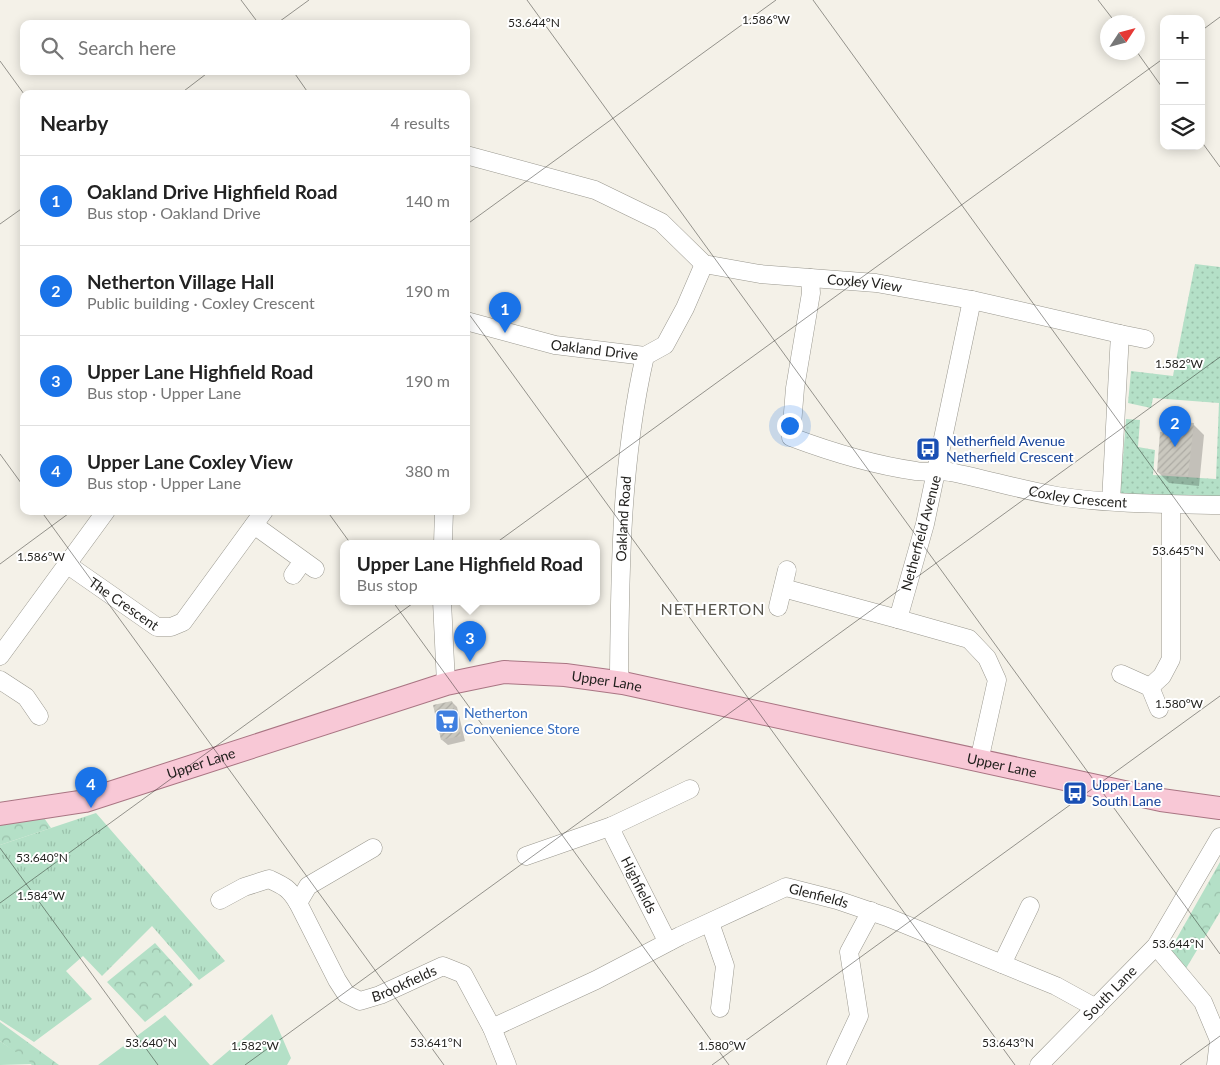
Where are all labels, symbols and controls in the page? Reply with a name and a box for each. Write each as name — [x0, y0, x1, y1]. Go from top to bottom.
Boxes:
text: 1.586°W — [742, 12, 791, 27]
text: 53.644°N — [508, 15, 560, 30]
north arrow — [1100, 15, 1145, 60]
map controls — [1160, 15, 1205, 150]
button: + — [1160, 15, 1205, 60]
search box — [20, 20, 470, 75]
icon: search — [38, 34, 66, 62]
text: Search here — [78, 36, 176, 59]
button: − — [1160, 60, 1205, 105]
button: layers — [1160, 105, 1205, 150]
text: Nearby — [40, 110, 108, 135]
text: 4 results — [390, 113, 450, 132]
text: Oakland Drive Highfield Road — [87, 180, 338, 203]
text: 1 — [51, 191, 61, 210]
text: 140 m — [405, 191, 450, 210]
text: Bus stop · Oakland Drive — [87, 203, 261, 222]
text: Netherton Village Hall — [87, 270, 274, 293]
street label: Coxley View — [826, 270, 904, 295]
text: 2 — [51, 281, 61, 300]
text: 190 m — [405, 281, 450, 300]
pin: 1 — [489, 292, 521, 333]
text: Public building · Coxley Crescent — [87, 293, 315, 312]
street label: Oakland Drive — [550, 336, 639, 363]
text: 1.582°W — [1155, 356, 1204, 371]
text: Upper Lane Highfield Road — [87, 360, 313, 383]
text: 3 — [51, 371, 61, 390]
text: 190 m — [405, 371, 450, 390]
text: Bus stop · Upper Lane — [87, 383, 241, 402]
pin: 2 — [1159, 406, 1191, 447]
your location — [777, 413, 803, 439]
place label: Netherfield Avenue Netherfield Crescent — [946, 432, 1074, 465]
bus stop icon: Netherfield Avenue Netherfield Crescent — [915, 436, 941, 462]
text: Upper Lane Coxley View — [87, 450, 293, 473]
text: 4 — [51, 461, 61, 480]
text: 380 m — [405, 461, 450, 480]
text: Bus stop · Upper Lane — [87, 473, 241, 492]
street label: Netherfield Avenue — [897, 473, 944, 593]
street label: Oakland Road — [612, 475, 634, 562]
street label: Coxley Crescent — [1027, 482, 1128, 511]
popup — [340, 540, 600, 605]
text: 53.645°N — [1152, 543, 1204, 558]
text: 1.586°W — [17, 549, 66, 564]
text: Upper Lane Highfield Road — [357, 552, 583, 575]
street label: The Crescent — [86, 573, 162, 634]
text: Bus stop — [357, 575, 418, 594]
district label: NETHERTON — [661, 599, 765, 618]
pin: 3 — [454, 621, 486, 662]
street label: Upper Lane — [571, 667, 644, 695]
text: 1.580°W — [1155, 696, 1204, 711]
place label: Netherton Convenience Store — [464, 704, 580, 737]
supermarket icon: Netherton Convenience Store — [434, 708, 460, 734]
street label: Upper Lane — [165, 744, 237, 782]
street label: Upper Lane — [965, 749, 1038, 781]
pin: 4 — [75, 767, 107, 808]
place label: Upper Lane South Lane — [1092, 776, 1163, 809]
bus stop icon: Upper Lane South Lane — [1062, 780, 1088, 806]
text: 53.640°N — [16, 850, 68, 865]
street label: Highfields — [618, 853, 661, 916]
street label: Glenfields — [787, 879, 851, 911]
text: 1.584°W — [17, 888, 66, 903]
text: 53.644°N — [1152, 936, 1204, 951]
street label: Brookfields — [370, 961, 439, 1005]
street label: South Lane — [1079, 962, 1140, 1023]
text: 53.640°N — [125, 1035, 177, 1050]
text: 53.641°N — [410, 1035, 462, 1050]
text: 53.643°N — [982, 1035, 1034, 1050]
text: 1.582°W — [231, 1038, 280, 1053]
text: 1.580°W — [698, 1038, 747, 1053]

